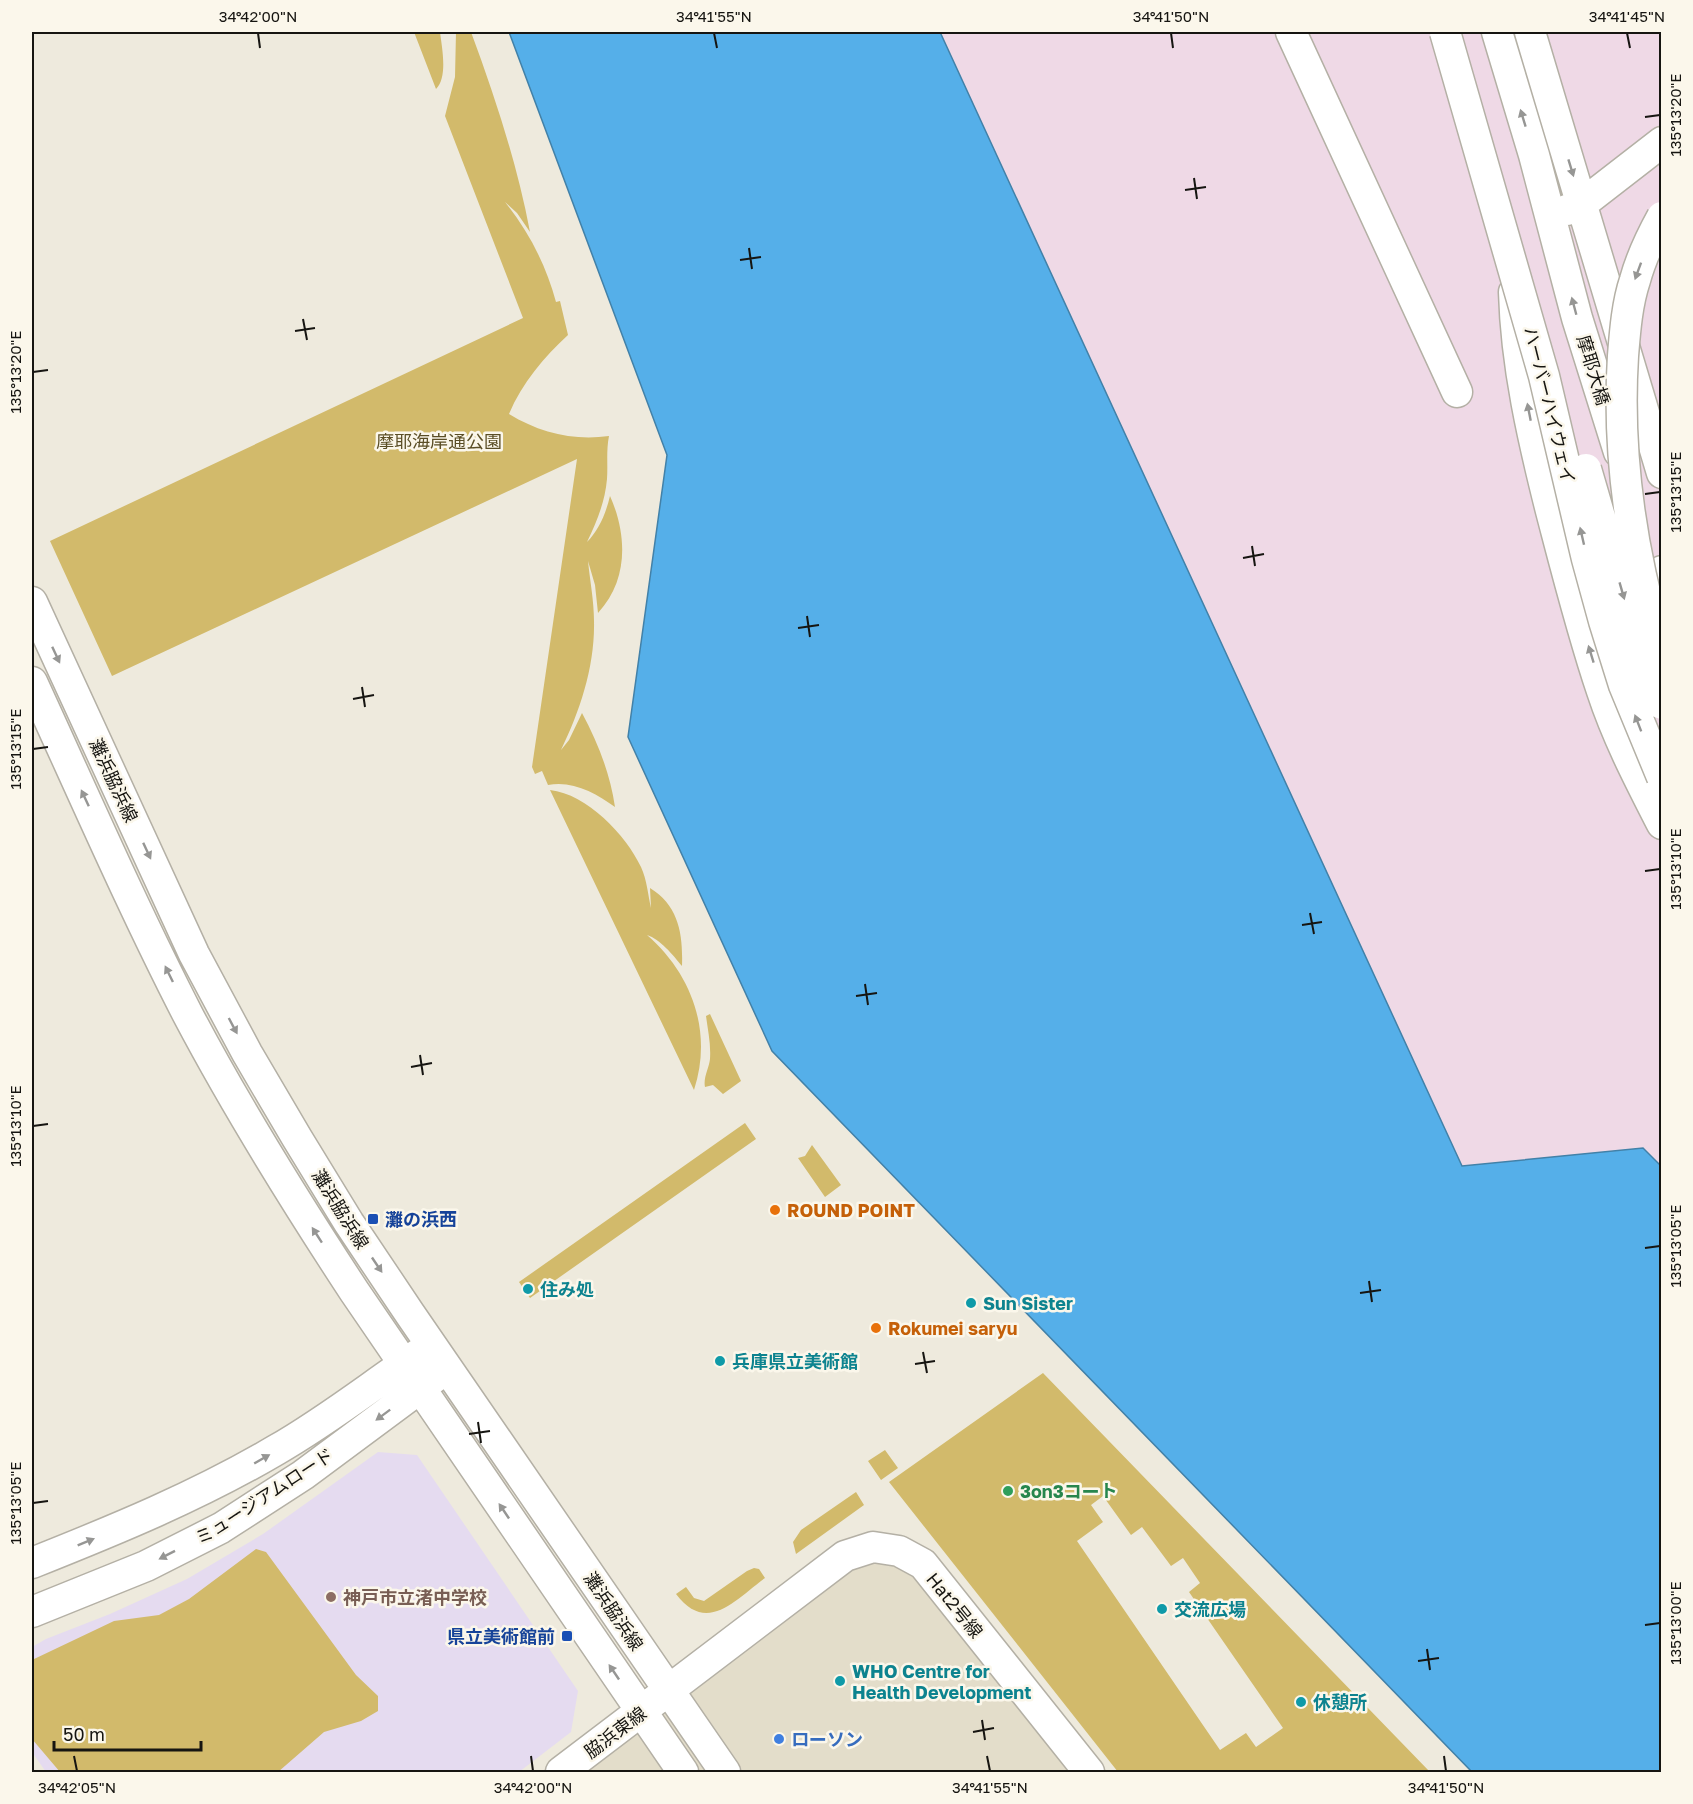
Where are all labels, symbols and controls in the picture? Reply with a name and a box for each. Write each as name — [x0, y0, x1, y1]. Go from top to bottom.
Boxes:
text: 34°42'00"N — [219, 7, 297, 25]
text: 34°41'55"N — [676, 7, 752, 25]
text: 34°41'50"N — [1133, 7, 1209, 25]
text: 34°41'45"N — [1589, 7, 1665, 25]
text: 135°13'20"E — [1666, 74, 1684, 156]
one-way arrow — [1518, 109, 1527, 127]
one-way arrow — [1567, 159, 1577, 177]
one-way arrow — [1632, 262, 1642, 280]
one-way arrow — [1569, 297, 1578, 315]
street label: ハーバーハイウェイ — [1520, 324, 1580, 486]
text: 135°13'20"E — [6, 331, 24, 413]
street label: 摩耶大橋 — [1573, 332, 1615, 408]
one-way arrow — [1524, 402, 1533, 421]
park label: 摩耶海岸通公園 — [376, 430, 502, 452]
text: 135°13'15"E — [1666, 452, 1684, 532]
one-way arrow — [1577, 527, 1586, 546]
one-way arrow — [1618, 582, 1627, 600]
one-way arrow — [1586, 645, 1595, 663]
one-way arrow — [52, 647, 61, 664]
text: 135°13'15"E — [6, 709, 24, 789]
one-way arrow — [1633, 714, 1642, 732]
street label: 灘浜脇浜線 — [85, 735, 143, 825]
one-way arrow — [80, 788, 90, 806]
text: 135°13'10"E — [1666, 828, 1684, 910]
one-way arrow — [143, 843, 152, 860]
one-way arrow — [164, 965, 173, 982]
one-way arrow — [228, 1018, 238, 1035]
text: 135°13'10"E — [6, 1085, 24, 1167]
street label: 灘浜脇浜線 — [308, 1165, 374, 1253]
place label: ROUND POINT — [787, 1199, 915, 1221]
marker: ROUND POINT — [768, 1203, 782, 1217]
text: 135°13'05"E — [1666, 1205, 1684, 1287]
place label: 灘の浜西 — [385, 1208, 457, 1230]
marker: 灘の浜西 — [366, 1212, 380, 1226]
one-way arrow — [311, 1226, 322, 1243]
one-way arrow — [371, 1257, 382, 1273]
place label: 住み処 — [540, 1278, 594, 1300]
marker: 住み処 — [521, 1282, 535, 1296]
place label: Sun Sister — [983, 1292, 1073, 1314]
marker: Sun Sister — [964, 1296, 978, 1310]
place label: Rokumei saryu — [888, 1317, 1018, 1339]
marker: Rokumei saryu — [869, 1321, 883, 1335]
place label: 兵庫県立美術館 — [732, 1350, 858, 1372]
marker: 兵庫県立美術館 — [713, 1354, 727, 1368]
one-way arrow — [376, 1409, 391, 1421]
street label: ミュージアムロード — [191, 1443, 337, 1549]
one-way arrow — [254, 1453, 270, 1464]
text: 135°13'05"E — [6, 1462, 24, 1544]
place label: 3on3コート — [1020, 1480, 1118, 1502]
marker: 3on3コート — [1001, 1484, 1015, 1498]
one-way arrow — [498, 1504, 510, 1520]
one-way arrow — [77, 1537, 95, 1546]
one-way arrow — [158, 1550, 175, 1560]
street label: 灘浜脇浜線 — [580, 1568, 648, 1654]
street label: Hat2号線 — [922, 1568, 988, 1642]
text: 135°13'00"E — [1666, 1581, 1684, 1665]
place label: 神戸市立渚中学校 — [343, 1586, 487, 1608]
marker: 神戸市立渚中学校 — [324, 1590, 338, 1604]
place label: 交流広場 — [1174, 1598, 1246, 1620]
marker: 交流広場 — [1155, 1602, 1169, 1616]
place label: 県立美術館前 — [447, 1625, 555, 1647]
marker: 県立美術館前 — [560, 1629, 574, 1643]
place label: WHO Centre for Health Development — [852, 1660, 1031, 1703]
one-way arrow — [608, 1665, 620, 1681]
marker: WHO Centre for Health Development — [833, 1674, 847, 1688]
place label: 休憩所 — [1313, 1691, 1367, 1713]
marker: 休憩所 — [1294, 1695, 1308, 1709]
street label: 脇浜東線 — [580, 1702, 650, 1762]
scale bar — [54, 1714, 201, 1752]
text: 50 m — [63, 1723, 105, 1745]
place label: ローソン — [791, 1728, 863, 1750]
marker: ローソン — [772, 1732, 786, 1746]
text: 34°42'05"N — [38, 1778, 116, 1796]
text: 34°42'00"N — [494, 1778, 572, 1796]
text: 34°41'55"N — [952, 1778, 1028, 1796]
text: 34°41'50"N — [1408, 1778, 1484, 1796]

